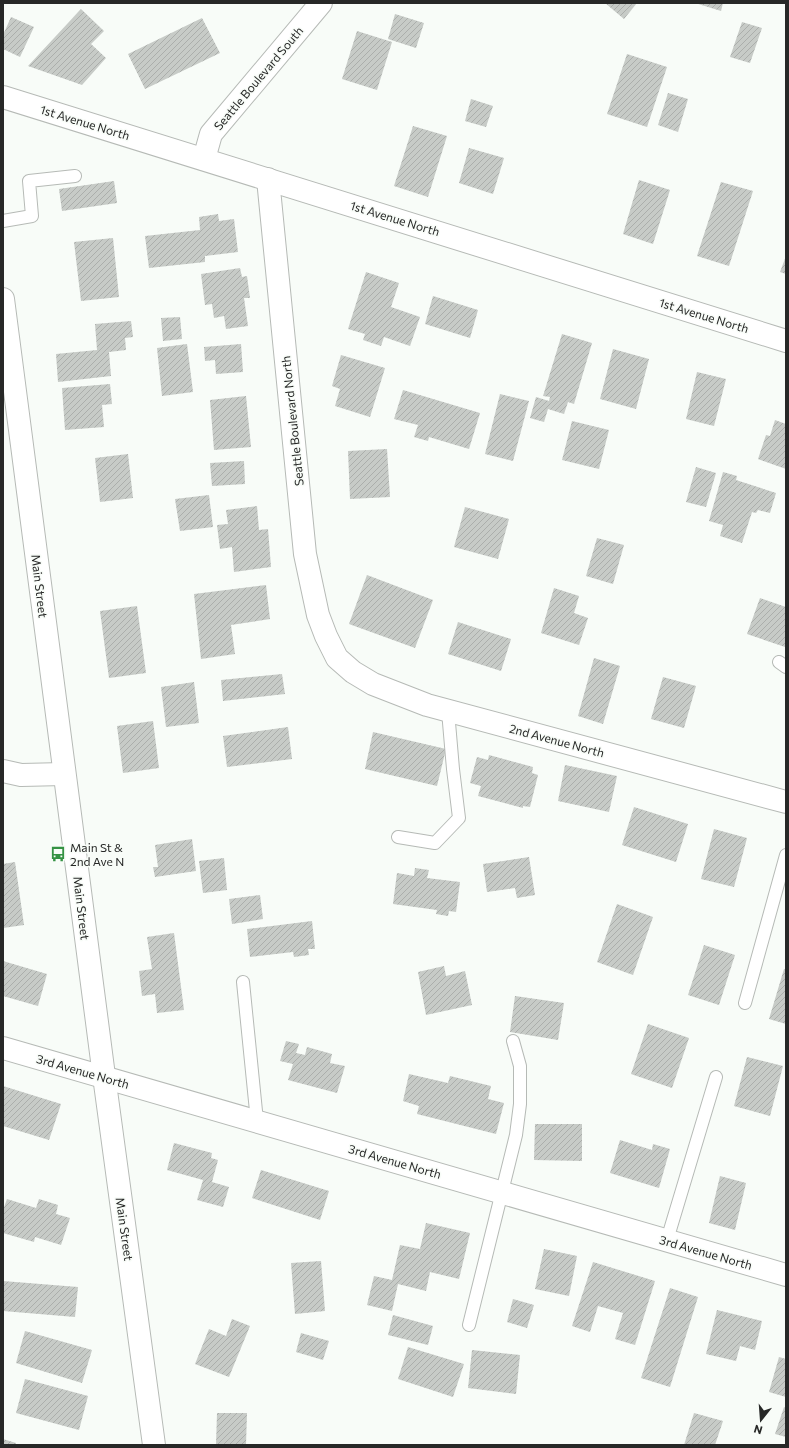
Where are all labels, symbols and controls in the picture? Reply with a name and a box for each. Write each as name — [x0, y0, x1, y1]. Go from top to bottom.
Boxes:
street label: Seattle Boulevard South — [211, 23, 305, 133]
street label: 1st Avenue North — [39, 102, 131, 142]
street label: 1st Avenue North — [349, 198, 441, 238]
street label: 1st Avenue North — [658, 295, 750, 335]
street label: Seattle Boulevard North — [278, 355, 306, 487]
street label: Main Street — [29, 553, 51, 619]
street label: 2nd Avenue North — [508, 721, 606, 759]
place label: Main St & 2nd Ave N — [70, 840, 124, 868]
bus stop icon: Main St & 2nd Ave N — [49, 845, 67, 863]
street label: Main Street — [71, 875, 93, 941]
street label: 3rd Avenue North — [35, 1051, 131, 1091]
street label: 3rd Avenue North — [347, 1141, 443, 1181]
street label: Main Street — [114, 1196, 136, 1262]
street label: 3rd Avenue North — [658, 1232, 754, 1272]
north arrow — [741, 1400, 781, 1440]
text: N — [752, 1423, 764, 1437]

